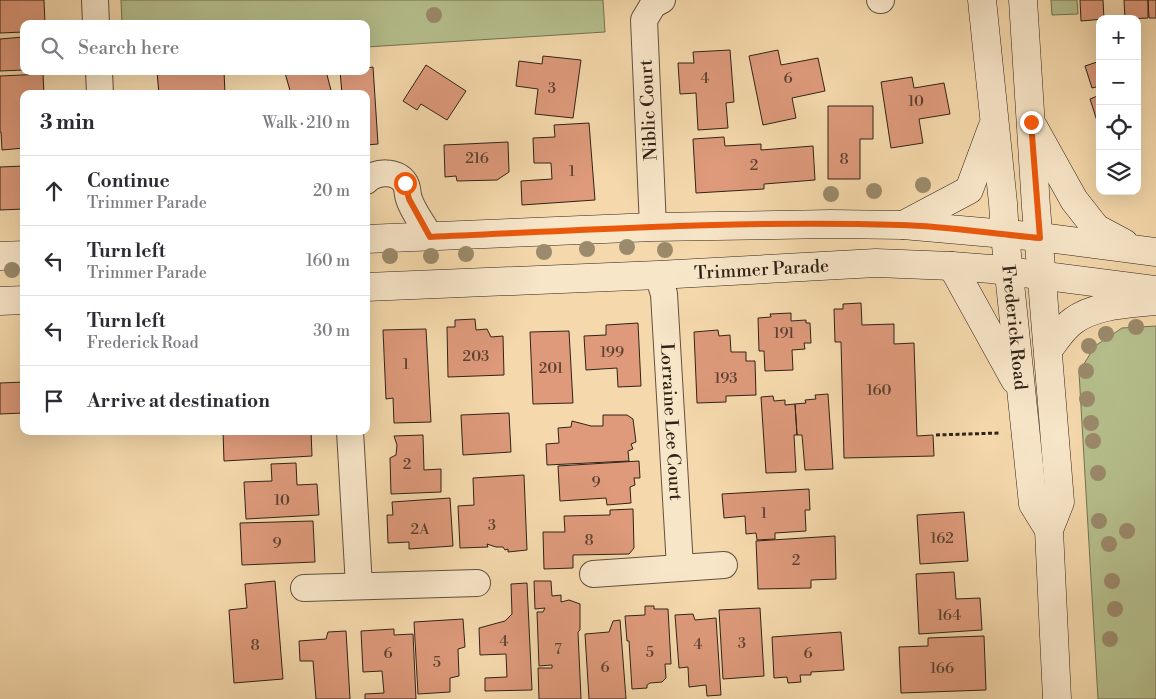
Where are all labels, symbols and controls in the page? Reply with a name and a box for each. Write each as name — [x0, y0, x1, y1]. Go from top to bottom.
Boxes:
map controls — [1096, 15, 1141, 195]
button: + — [1096, 15, 1141, 60]
search box — [20, 20, 370, 75]
icon: search — [38, 34, 66, 62]
text: Search here — [78, 36, 179, 60]
street label: Niblic Court — [634, 58, 663, 161]
button: − — [1096, 60, 1141, 105]
house number: 4 — [701, 69, 710, 88]
house number: 6 — [783, 69, 793, 88]
house number: 3 — [548, 79, 556, 98]
house number: 10 — [908, 92, 924, 111]
button: locate — [1096, 105, 1141, 150]
text: 3 min — [40, 110, 95, 136]
route end — [1020, 111, 1043, 134]
text: Walk · 210 m — [262, 113, 350, 133]
house number: 216 — [465, 149, 489, 168]
house number: 8 — [839, 150, 849, 169]
button: layers — [1096, 150, 1141, 195]
house number: 2 — [750, 156, 758, 175]
house number: 1 — [569, 162, 576, 181]
text: Continue — [87, 169, 170, 193]
route start — [394, 172, 417, 195]
icon: ahead — [40, 177, 68, 205]
text: 20 m — [313, 181, 350, 201]
text: Trimmer Parade — [87, 193, 207, 213]
text: Turn left — [87, 239, 166, 263]
icon: left — [40, 247, 68, 275]
text: 160 m — [306, 251, 350, 271]
street label: Trimmer Parade — [694, 255, 830, 285]
text: Trimmer Parade — [87, 263, 207, 283]
street label: Frederick Road — [996, 264, 1032, 392]
text: Turn left — [87, 309, 166, 333]
icon: left — [40, 317, 68, 345]
text: 30 m — [313, 321, 350, 341]
house number: 191 — [773, 324, 795, 343]
text: Frederick Road — [87, 333, 199, 353]
street label: Lorraine Lee Court — [655, 342, 687, 502]
house number: 199 — [600, 343, 624, 362]
house number: 203 — [463, 347, 489, 366]
house number: 1 — [403, 355, 410, 374]
house number: 201 — [539, 359, 564, 378]
house number: 193 — [714, 369, 738, 388]
house number: 160 — [867, 381, 892, 400]
icon: arrive — [40, 387, 68, 415]
text: Arrive at destination — [87, 389, 270, 413]
house number: 2 — [403, 455, 411, 474]
house number: 9 — [591, 473, 601, 492]
house number: 10 — [274, 491, 290, 510]
house number: 1 — [761, 504, 768, 523]
house number: 3 — [488, 516, 496, 535]
house number: 2A — [411, 520, 430, 539]
house number: 162 — [930, 529, 954, 548]
house number: 8 — [584, 531, 594, 550]
house number: 9 — [272, 534, 282, 553]
house number: 2 — [792, 551, 800, 570]
house number: 164 — [937, 606, 961, 625]
house number: 4 — [500, 632, 509, 651]
house number: 3 — [738, 634, 746, 653]
house number: 4 — [694, 635, 703, 654]
house number: 8 — [250, 636, 260, 655]
house number: 7 — [554, 640, 562, 659]
house number: 5 — [646, 643, 654, 662]
house number: 6 — [383, 644, 393, 663]
house number: 6 — [803, 644, 813, 663]
house number: 5 — [433, 653, 441, 672]
house number: 6 — [600, 658, 610, 677]
house number: 166 — [930, 659, 954, 678]

